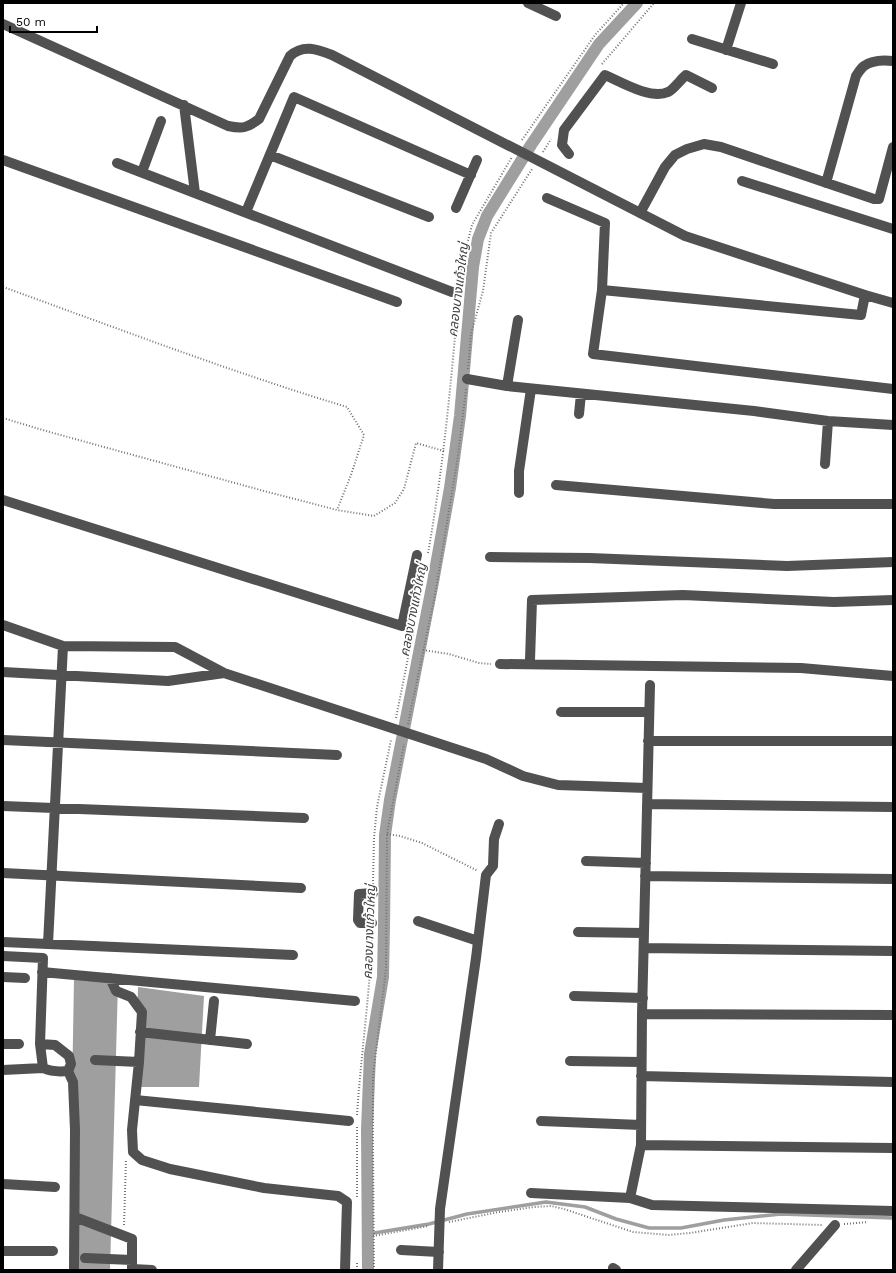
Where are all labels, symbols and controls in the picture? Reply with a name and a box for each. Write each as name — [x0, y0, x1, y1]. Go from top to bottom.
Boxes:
scale bar — [10, 8, 97, 34]
text: 50 m — [16, 15, 46, 29]
water label: คลองบางแก้วใหญ่ — [445, 240, 471, 338]
water label: คลองบางแก้วใหญ่ — [397, 560, 430, 658]
water label: คลองบางแก้วใหญ่ — [360, 882, 378, 980]

